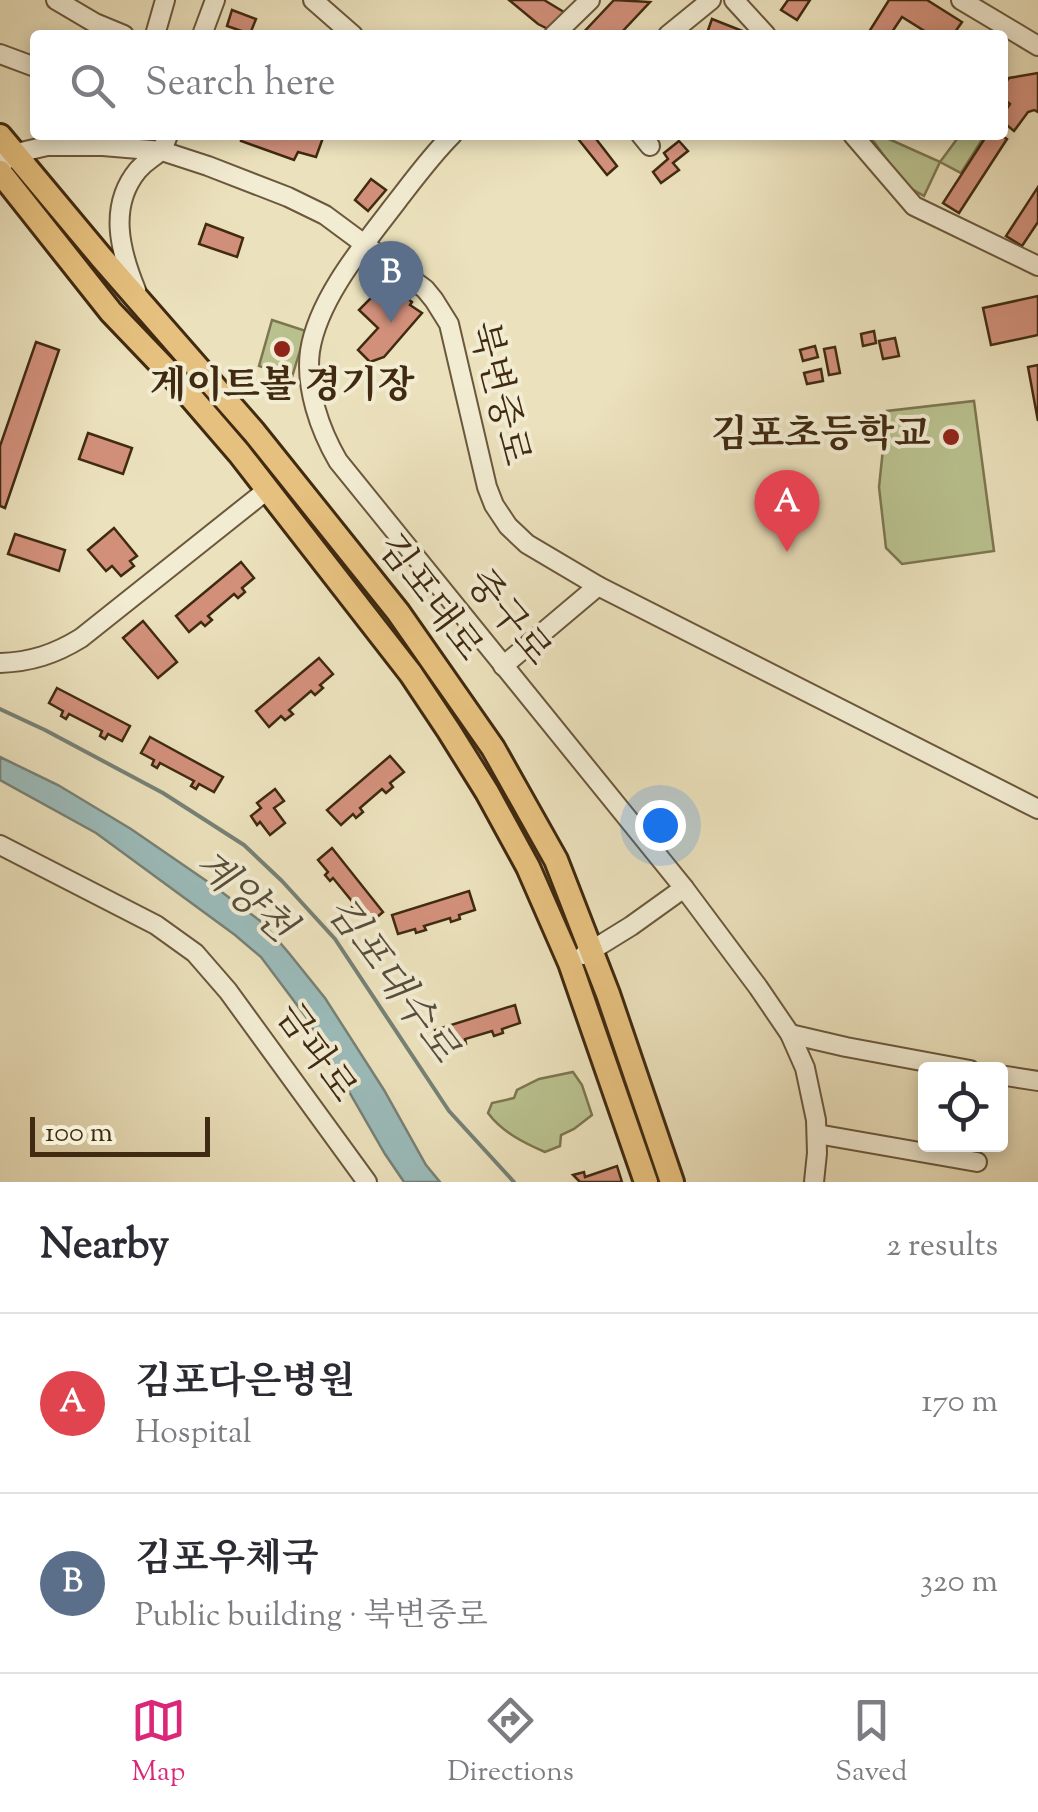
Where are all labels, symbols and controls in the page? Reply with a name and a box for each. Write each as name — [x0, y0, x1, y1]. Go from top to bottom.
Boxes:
search box — [30, 30, 1008, 140]
icon: search — [65, 58, 120, 113]
text: Search here — [145, 58, 336, 112]
pin: B — [358, 240, 424, 323]
street label: 북변중로 — [453, 316, 541, 472]
marker: 게이트볼 경기장 — [271, 338, 293, 360]
place label: 게이트볼 경기장 — [149, 361, 415, 415]
place label: 김포초등학교 — [711, 410, 931, 464]
marker: 김포초등학교 — [940, 426, 962, 448]
pin: A — [754, 470, 820, 552]
street label: 김포대로 — [362, 524, 494, 674]
street label: 중구로 — [451, 559, 563, 679]
your location — [635, 800, 686, 851]
water label: 계양천 — [181, 838, 307, 959]
water label: 김포대수로 — [310, 886, 470, 1076]
street label: 금파로 — [260, 993, 368, 1115]
map controls — [918, 1062, 1008, 1152]
button: locate — [918, 1062, 1008, 1152]
scale bar — [30, 1112, 210, 1156]
text: 100 m — [45, 1114, 113, 1154]
text: Nearby — [40, 1217, 169, 1277]
text: 2 results — [886, 1224, 998, 1270]
text: 김포다은병원 — [135, 1357, 355, 1411]
text: A — [60, 1380, 85, 1426]
text: 170 m — [921, 1380, 998, 1426]
text: Hospital — [135, 1411, 252, 1457]
text: 김포우체국 — [135, 1534, 319, 1588]
text: B — [62, 1560, 83, 1606]
text: 320 m — [920, 1560, 998, 1606]
text: Public building · 북변중로 — [135, 1594, 488, 1640]
tab: Map — [131, 1693, 186, 1793]
tab: Directions — [447, 1693, 574, 1793]
tab: Saved — [835, 1693, 907, 1793]

